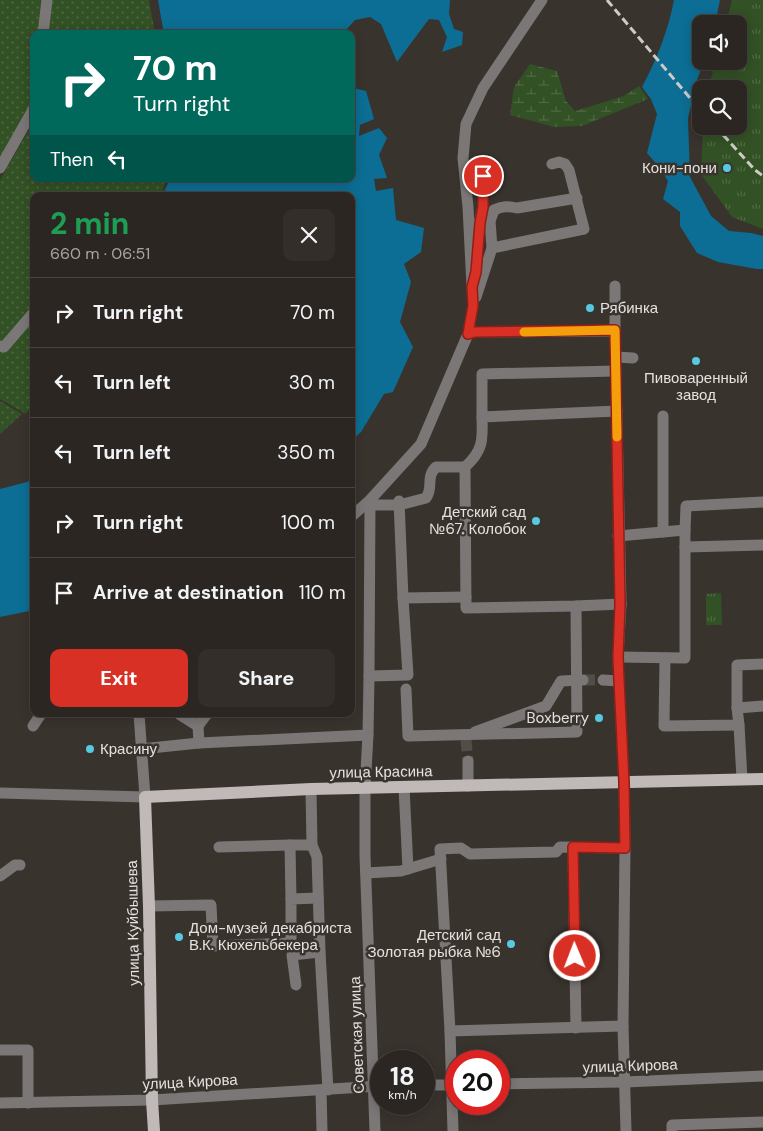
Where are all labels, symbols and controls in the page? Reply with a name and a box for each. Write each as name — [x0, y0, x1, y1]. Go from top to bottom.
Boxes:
map controls — [692, 15, 747, 135]
button: sound — [692, 15, 747, 70]
text: 70 m — [133, 45, 217, 91]
icon: right — [50, 50, 115, 115]
button: search — [692, 80, 747, 135]
text: Turn right — [133, 89, 230, 118]
icon: left — [103, 145, 131, 173]
text: Then — [50, 147, 93, 172]
pin — [462, 155, 504, 197]
place label: Кони-пони — [642, 158, 717, 178]
icon: arrive — [469, 162, 497, 190]
marker: Кони-пони — [721, 162, 733, 174]
text: 2 min — [50, 204, 129, 243]
button: close — [283, 209, 335, 261]
text: 660 m · 06:51 — [50, 243, 150, 264]
place label: Рябинка — [600, 298, 659, 318]
icon: right — [50, 299, 78, 327]
text: Turn right — [93, 300, 183, 325]
text: 70 m — [290, 300, 335, 325]
marker: Рябинка — [584, 302, 596, 314]
marker: Пивоваренный завод — [690, 355, 702, 367]
place label: Пивоваренный завод — [644, 368, 748, 405]
icon: left — [50, 369, 78, 397]
text: Turn left — [93, 370, 171, 395]
text: 30 m — [289, 370, 335, 395]
icon: left — [50, 439, 78, 467]
text: Turn left — [93, 440, 171, 465]
text: 350 m — [277, 440, 335, 465]
place label: Детский сад №67. Колобок — [429, 502, 526, 539]
icon: right — [50, 509, 78, 537]
text: Turn right — [93, 510, 183, 535]
text: 100 m — [281, 510, 335, 535]
marker: Детский сад №67. Колобок — [530, 515, 542, 527]
icon: arrive — [50, 579, 78, 607]
text: Arrive at destination — [93, 580, 284, 605]
text: 110 m — [299, 580, 346, 605]
button: Exit — [50, 649, 188, 707]
button: Share — [198, 649, 335, 707]
place label: Boxberry — [527, 708, 590, 728]
marker: Boxberry — [593, 712, 605, 724]
place label: Красину — [100, 739, 158, 759]
marker: Красину — [84, 743, 96, 755]
street label: улица Красина — [329, 761, 433, 783]
street label: улица Куйбышева — [122, 859, 144, 986]
place label: Дом-музей декабриста В.К. Кюхельбекера — [189, 918, 352, 955]
place label: Детский сад Золотая рыбка №6 — [367, 925, 501, 962]
position arrow — [548, 929, 600, 981]
marker: Дом-музей декабриста В.К. Кюхельбекера — [173, 931, 185, 943]
marker: Детский сад Золотая рыбка №6 — [505, 938, 517, 950]
street label: Советская улица — [345, 975, 369, 1094]
speed limit sign: 20 — [445, 1050, 510, 1115]
street label: улица Кирова — [582, 1054, 679, 1078]
text: 18 — [390, 1060, 415, 1093]
street label: улица Кирова — [142, 1069, 239, 1094]
text: km/h — [388, 1087, 417, 1103]

